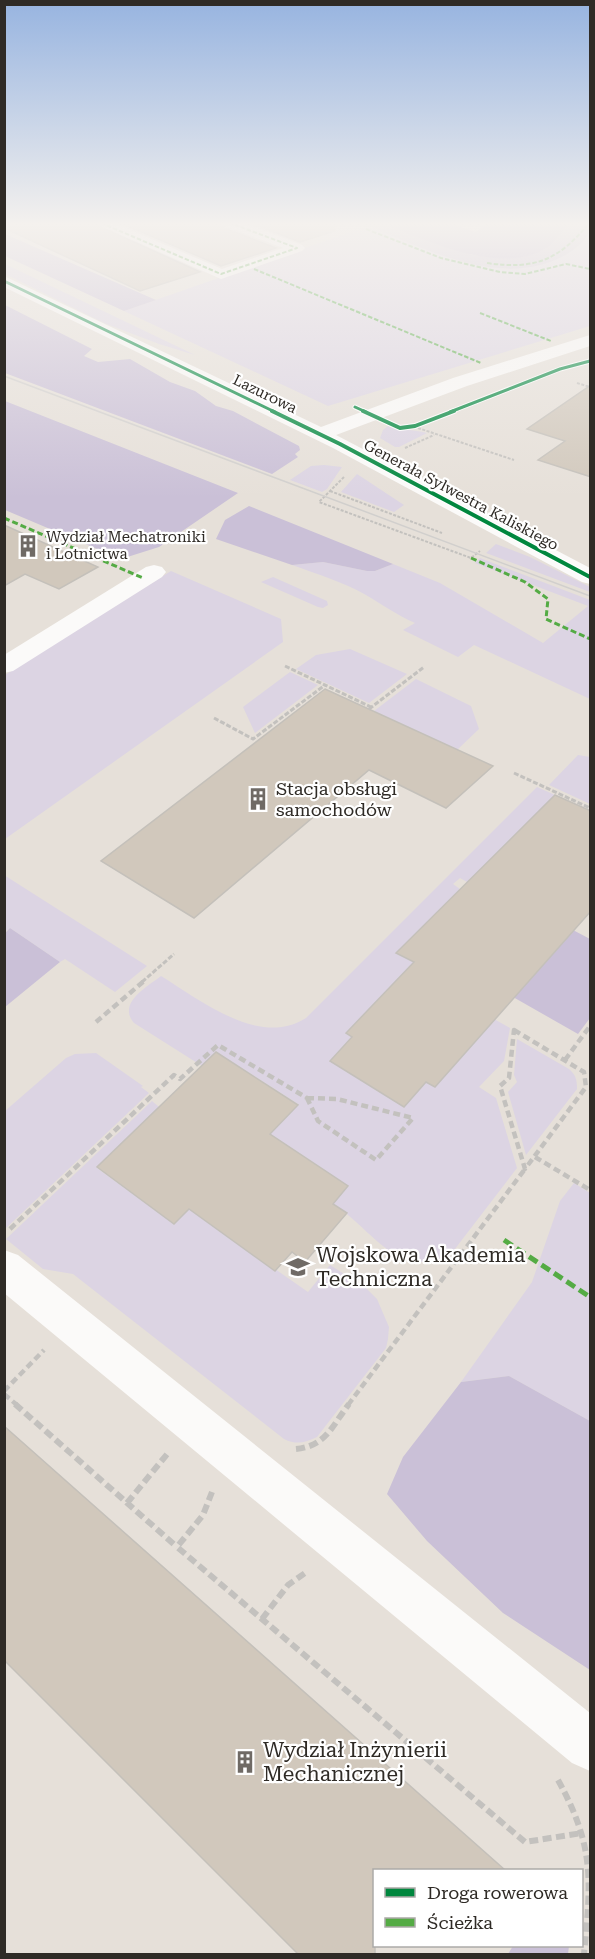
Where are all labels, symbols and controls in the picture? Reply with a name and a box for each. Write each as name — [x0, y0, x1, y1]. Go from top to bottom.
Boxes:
street label: Lazurowa — [230, 371, 300, 417]
street label: Generała Sylwestra Kaliskiego — [361, 436, 561, 554]
place label: Wydział Mechatroniki i Lotnictwa — [46, 528, 206, 563]
building icon: Wydział Mechatroniki i Lotnictwa — [15, 533, 41, 559]
place label: Stacja obsługi samochodów — [276, 778, 397, 820]
building icon: Stacja obsługi samochodów — [245, 786, 271, 812]
place label: Wojskowa Akademia Techniczna — [316, 1243, 526, 1291]
school or university icon: Wojskowa Akademia Techniczna — [285, 1254, 311, 1280]
place label: Wydział Inżynierii Mechanicznej — [263, 1738, 447, 1786]
building icon: Wydział Inżynierii Mechanicznej — [232, 1749, 258, 1775]
legend — [373, 1869, 583, 1947]
text: Droga rowerowa — [427, 1882, 568, 1903]
text: Ścieżka — [427, 1912, 493, 1933]

